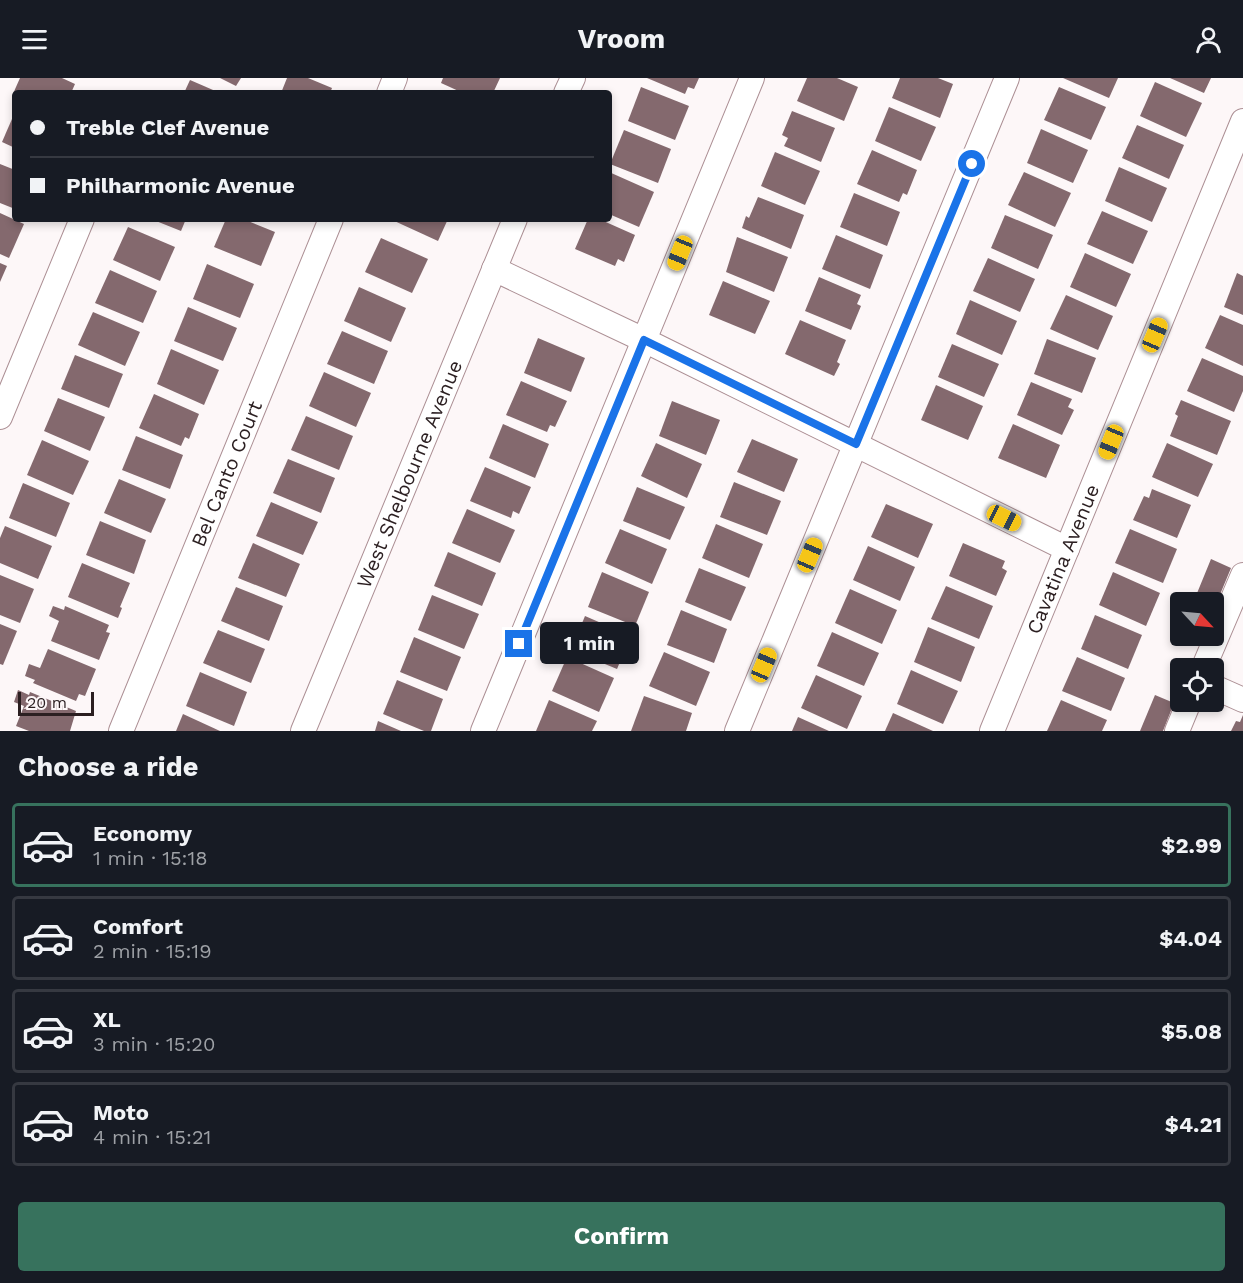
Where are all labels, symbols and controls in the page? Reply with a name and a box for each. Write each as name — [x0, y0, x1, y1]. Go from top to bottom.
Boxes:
icon: menu — [18, 23, 51, 56]
text: Vroom — [578, 23, 665, 55]
icon: person — [1192, 23, 1225, 56]
text: Treble Clef Avenue — [66, 115, 269, 140]
route start — [958, 150, 985, 177]
text: Philharmonic Avenue — [66, 173, 295, 198]
car — [665, 233, 695, 273]
car — [1140, 315, 1170, 355]
street label: West Shelbourne Avenue — [351, 357, 467, 592]
street label: Bel Canto Court — [186, 397, 267, 550]
car — [1096, 422, 1126, 462]
street label: Cavatina Avenue — [1021, 481, 1104, 637]
car — [984, 502, 1024, 534]
car — [795, 535, 825, 575]
north arrow — [1170, 592, 1224, 646]
map controls — [1170, 592, 1224, 712]
callout: 1 min — [540, 623, 639, 665]
route end — [505, 630, 532, 657]
text: 1 min — [564, 631, 615, 655]
car — [749, 645, 779, 685]
button: locate — [1170, 658, 1224, 712]
scale bar — [18, 689, 94, 716]
text: 20 m — [27, 693, 67, 712]
text: Choose a ride — [18, 751, 198, 783]
icon: car — [21, 818, 75, 872]
text: Economy — [93, 821, 192, 846]
text: $2.99 — [1161, 833, 1222, 858]
text: 1 min · 15:18 — [93, 846, 208, 870]
icon: car — [21, 911, 75, 965]
text: Comfort — [93, 914, 183, 939]
text: $4.04 — [1159, 926, 1222, 951]
text: 2 min · 15:19 — [93, 939, 212, 963]
icon: car — [21, 1004, 75, 1058]
text: XL — [93, 1007, 121, 1032]
text: $5.08 — [1161, 1019, 1222, 1044]
text: 3 min · 15:20 — [93, 1032, 215, 1056]
icon: car — [21, 1097, 75, 1151]
text: Moto — [93, 1100, 149, 1125]
text: $4.21 — [1165, 1112, 1222, 1137]
text: 4 min · 15:21 — [93, 1125, 211, 1149]
button: Confirm — [18, 1202, 1225, 1271]

